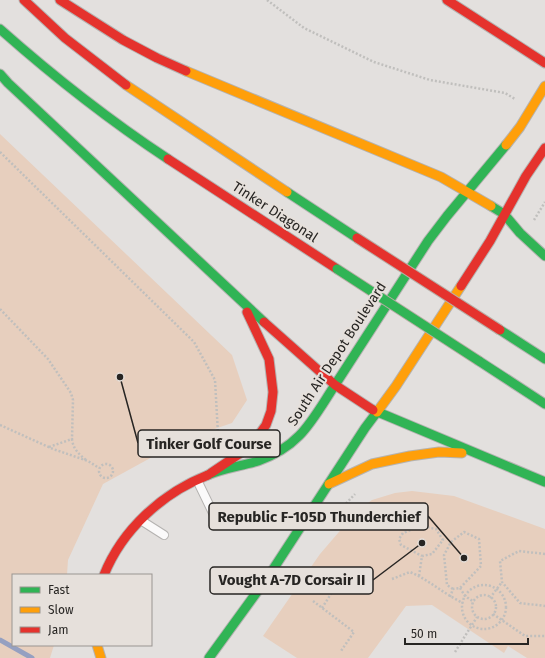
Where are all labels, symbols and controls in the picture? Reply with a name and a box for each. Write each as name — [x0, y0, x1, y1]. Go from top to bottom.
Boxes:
street label: Tinker Diagonal — [229, 178, 321, 246]
street label: South Air Depot Boulevard — [284, 279, 390, 429]
callout: Tinker Golf Course — [138, 430, 280, 457]
text: Tinker Golf Course — [146, 435, 272, 453]
callout: Republic F-105D Thunderchief — [209, 503, 428, 530]
text: Republic F-105D Thunderchief — [217, 508, 422, 526]
callout: Vought A-7D Corsair II — [210, 567, 373, 594]
text: Vought A-7D Corsair II — [218, 571, 365, 589]
legend — [12, 574, 152, 646]
text: Fast — [48, 583, 70, 597]
text: Slow — [48, 603, 74, 617]
scale bar — [405, 620, 528, 646]
text: Jam — [48, 623, 68, 637]
text: 50 m — [411, 627, 437, 641]

